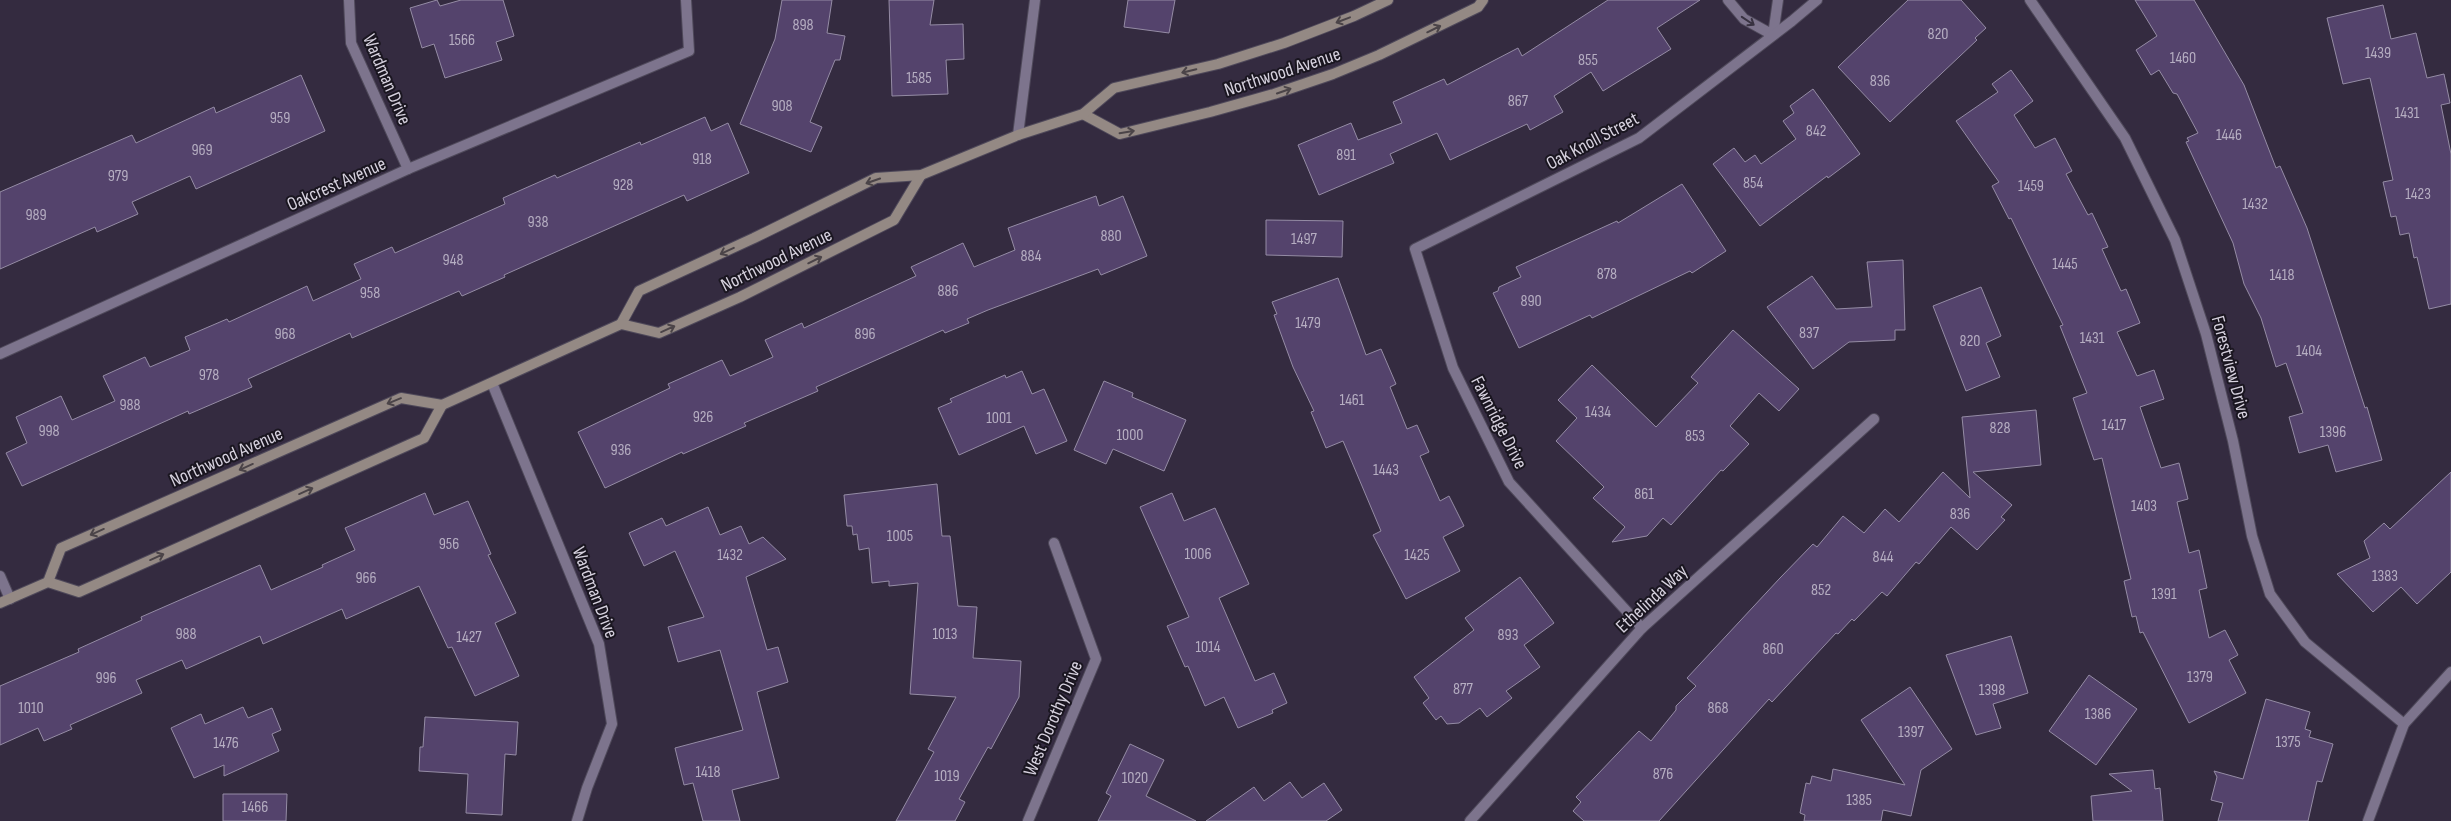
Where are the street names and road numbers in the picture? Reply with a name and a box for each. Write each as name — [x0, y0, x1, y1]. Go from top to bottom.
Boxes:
street label: Wardman Drive — [357, 31, 416, 128]
street label: Northwood Avenue — [1221, 43, 1344, 102]
street label: Oak Knoll Street — [1543, 107, 1643, 175]
street label: Oakcrest Avenue — [284, 152, 390, 216]
street label: Northwood Avenue — [717, 224, 836, 297]
street label: Forestview Drive — [2206, 313, 2255, 421]
street label: Fawnridge Drive — [1465, 372, 1532, 473]
street label: Northwood Avenue — [167, 422, 287, 492]
street label: Wardman Drive — [567, 544, 623, 642]
street label: Ethelinda Way — [1611, 560, 1693, 638]
street label: West Dorothy Drive — [1019, 657, 1088, 780]

